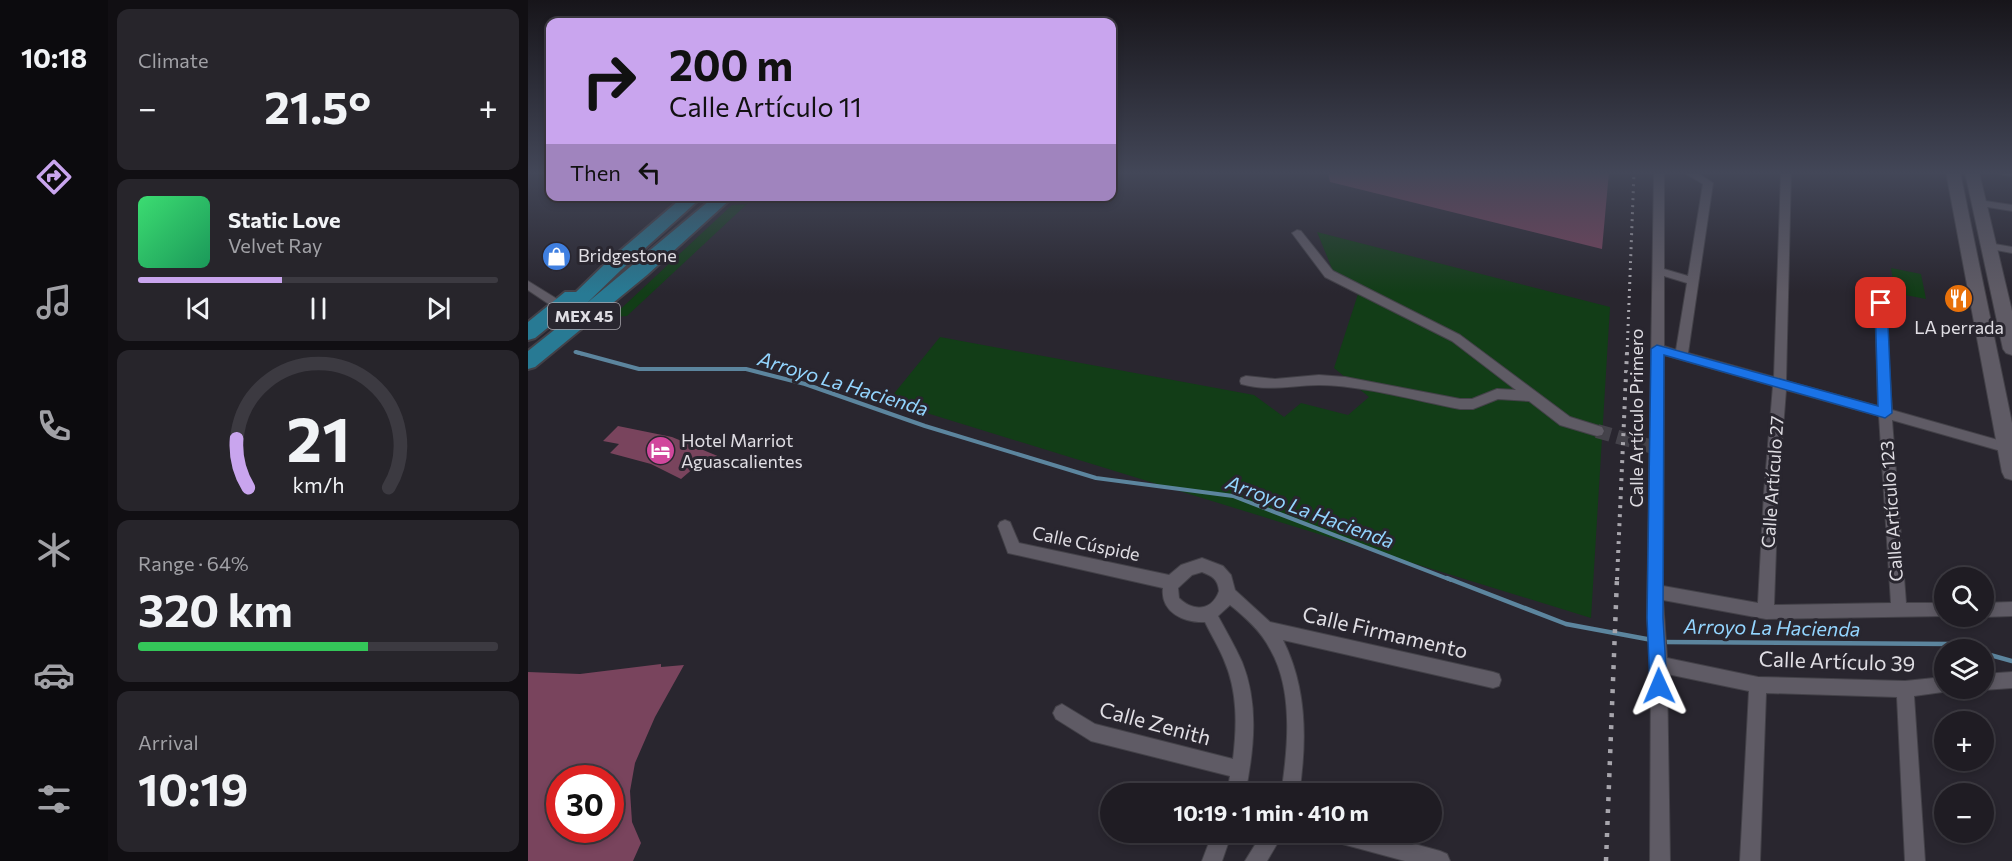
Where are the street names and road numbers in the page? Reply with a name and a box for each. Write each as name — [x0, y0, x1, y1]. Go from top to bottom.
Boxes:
road number: MEX 45 — [548, 303, 620, 329]
street label: Calle Artículo Primero — [1625, 328, 1647, 508]
street label: Calle Artículo 27 — [1756, 415, 1788, 549]
street label: Calle Artículo 123 — [1875, 440, 1907, 582]
street label: Calle Cúspide — [1030, 521, 1142, 565]
street label: Calle Firmamento — [1300, 600, 1470, 663]
street label: Calle Artículo 39 — [1758, 645, 1916, 676]
street label: Calle Zenith — [1097, 696, 1214, 749]

